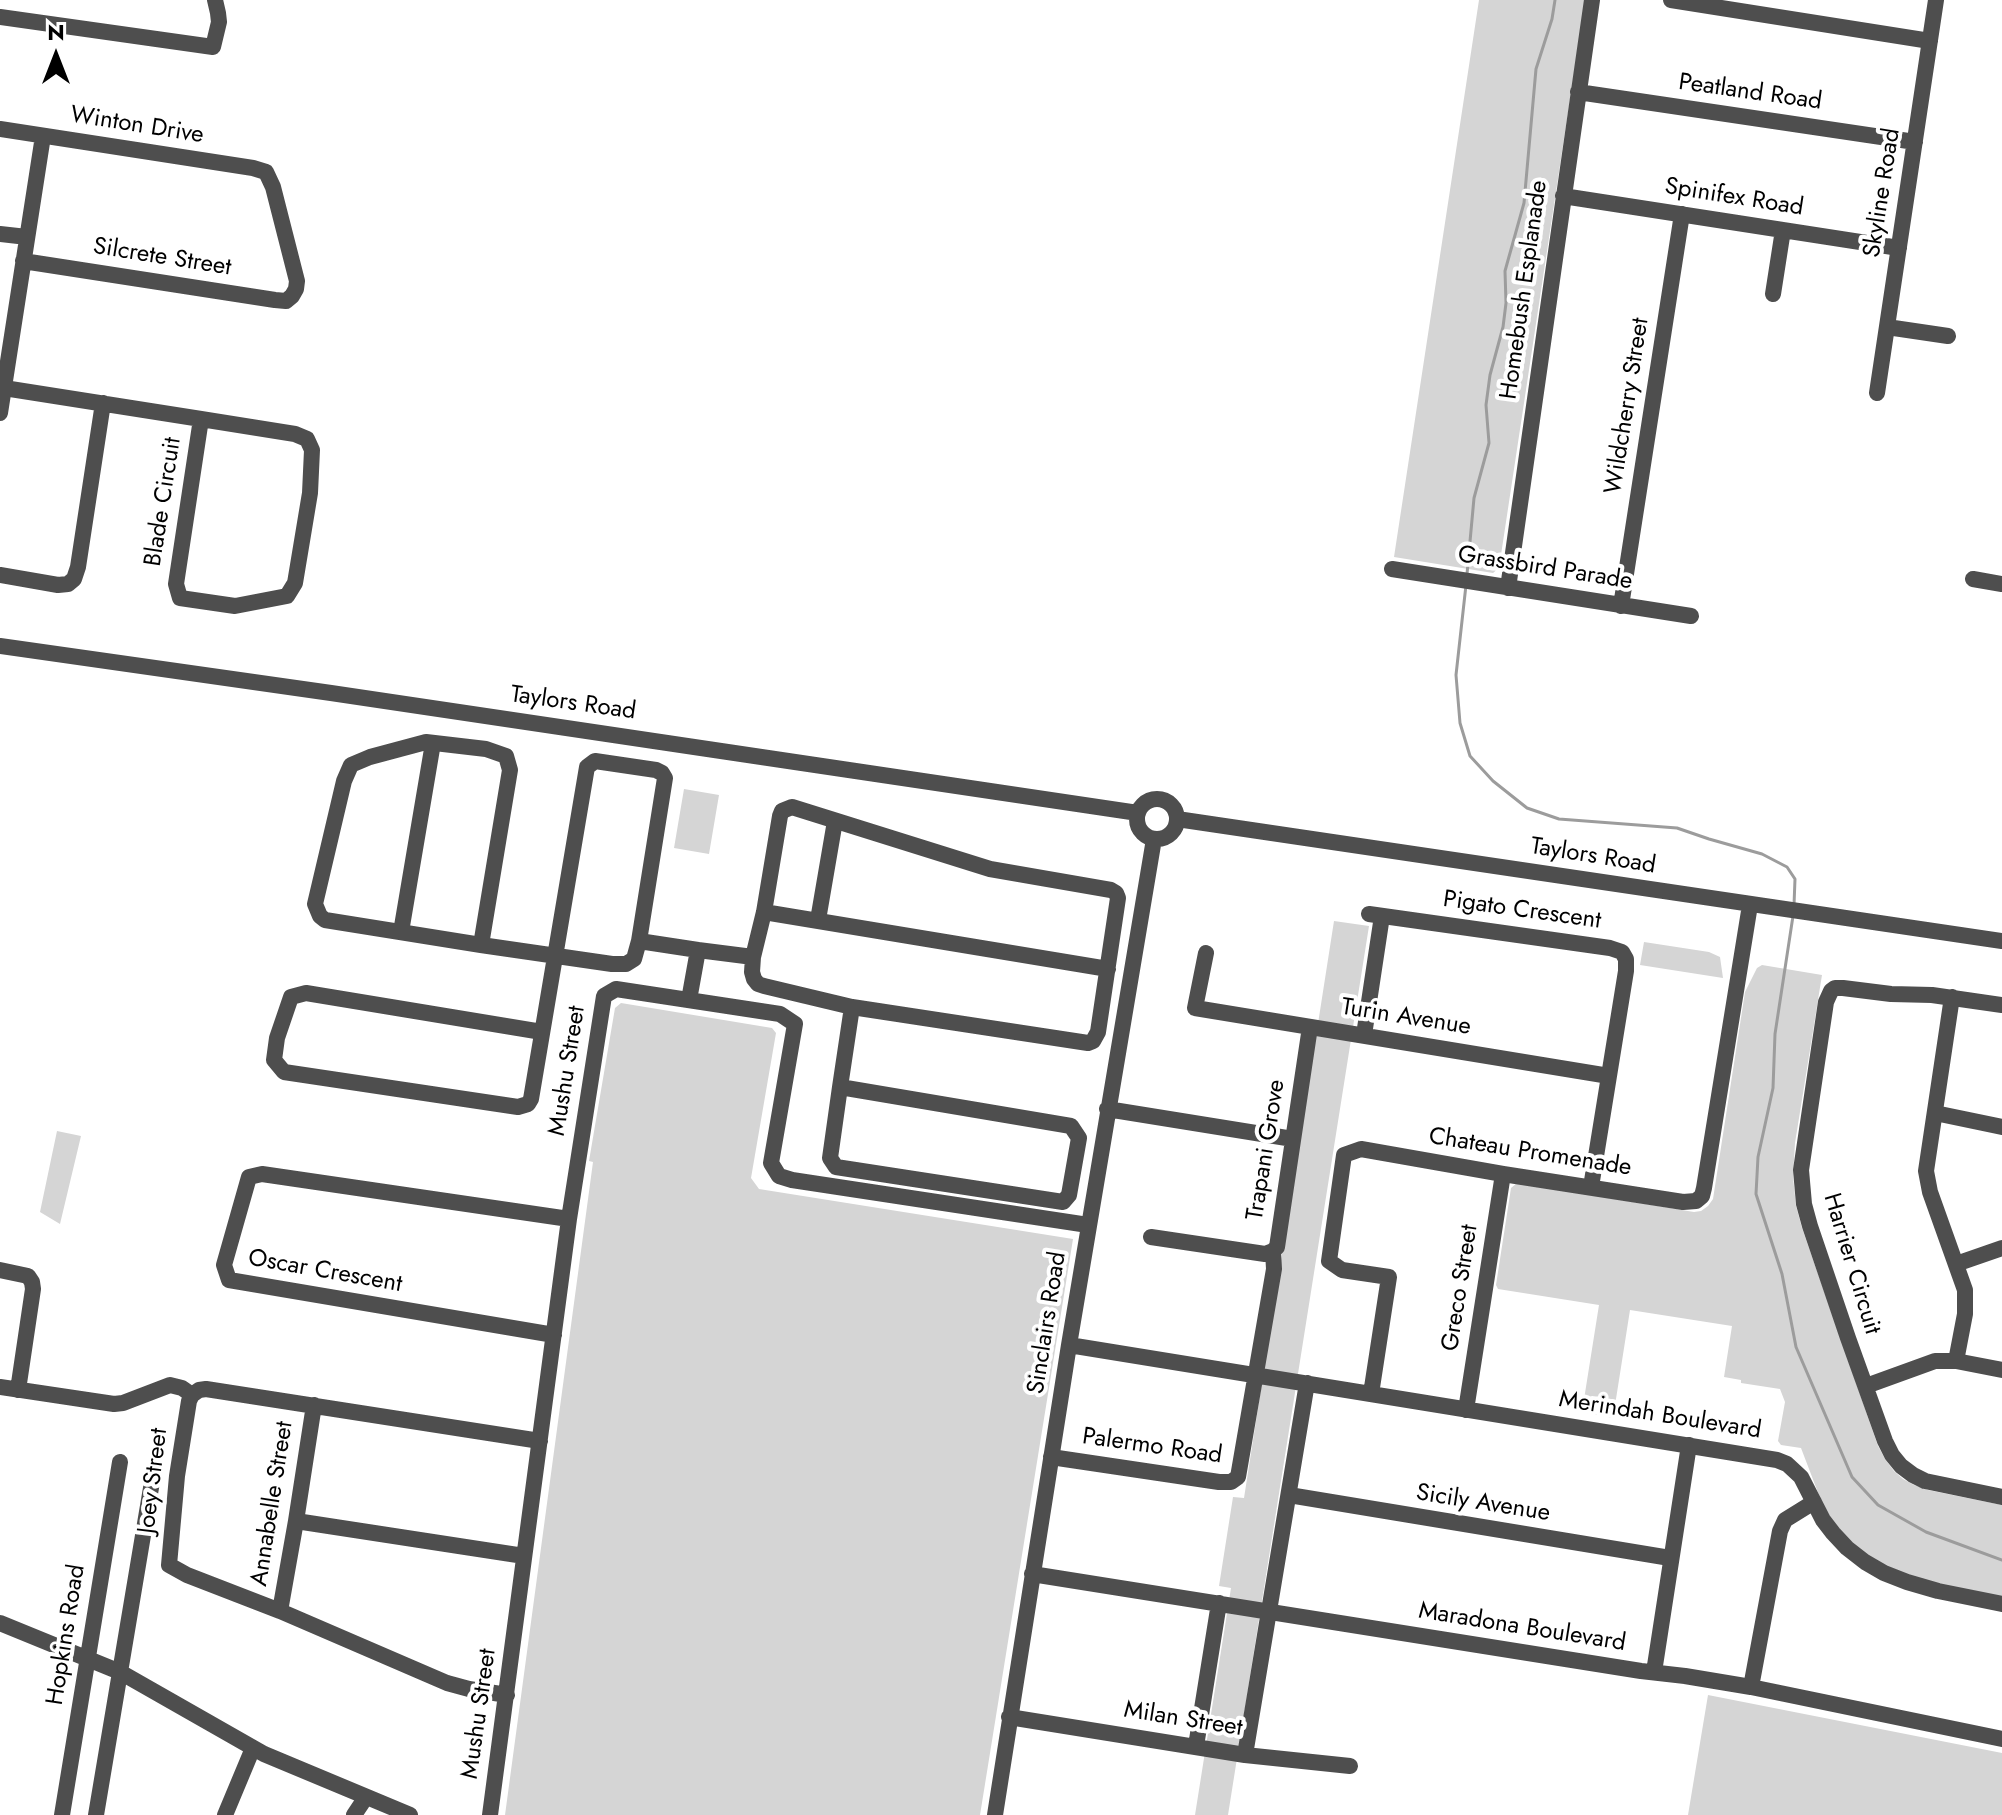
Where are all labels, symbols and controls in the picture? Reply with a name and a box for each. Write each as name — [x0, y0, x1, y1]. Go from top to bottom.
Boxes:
north arrow — [16, 16, 96, 96]
text: N — [47, 16, 65, 48]
street label: Peatland Road — [1676, 69, 1824, 117]
street label: Winton Drive — [68, 101, 206, 151]
street label: Skyline Road — [1859, 126, 1907, 260]
street label: Spinifex Road — [1663, 173, 1805, 223]
street label: Homebush Esplanade — [1495, 179, 1555, 401]
street label: Silcrete Street — [91, 233, 233, 283]
street label: Wildcherry Street — [1600, 316, 1656, 496]
street label: Blade Circuit — [140, 435, 188, 569]
street label: Grassbird Parade — [1456, 541, 1634, 597]
street label: Taylors Road — [508, 681, 638, 727]
street label: Taylors Road — [1528, 833, 1658, 881]
street label: Pigato Crescent — [1441, 886, 1603, 936]
street label: Turin Avenue — [1339, 994, 1473, 1042]
street label: Mushu Street — [544, 1004, 592, 1138]
street label: Trapani Grove — [1242, 1078, 1292, 1222]
street label: Chateau Promenade — [1427, 1123, 1633, 1183]
street label: Harrier Circuit — [1816, 1190, 1886, 1338]
street label: Greco Street — [1437, 1223, 1485, 1353]
street label: Oscar Crescent — [246, 1244, 404, 1300]
street label: Sinclairs Road — [1023, 1250, 1073, 1396]
street label: Merindah Boulevard — [1557, 1386, 1763, 1446]
street label: Annabelle Street — [246, 1420, 300, 1588]
street label: Palermo Road — [1080, 1423, 1224, 1471]
street label: Joey Street — [133, 1427, 175, 1535]
street label: Sicily Avenue — [1414, 1479, 1552, 1529]
street label: Hopkins Road — [42, 1563, 92, 1707]
street label: Maradona Boulevard — [1416, 1597, 1628, 1659]
street label: Mushu Street — [457, 1647, 503, 1781]
street label: Milan Street — [1122, 1696, 1244, 1744]

